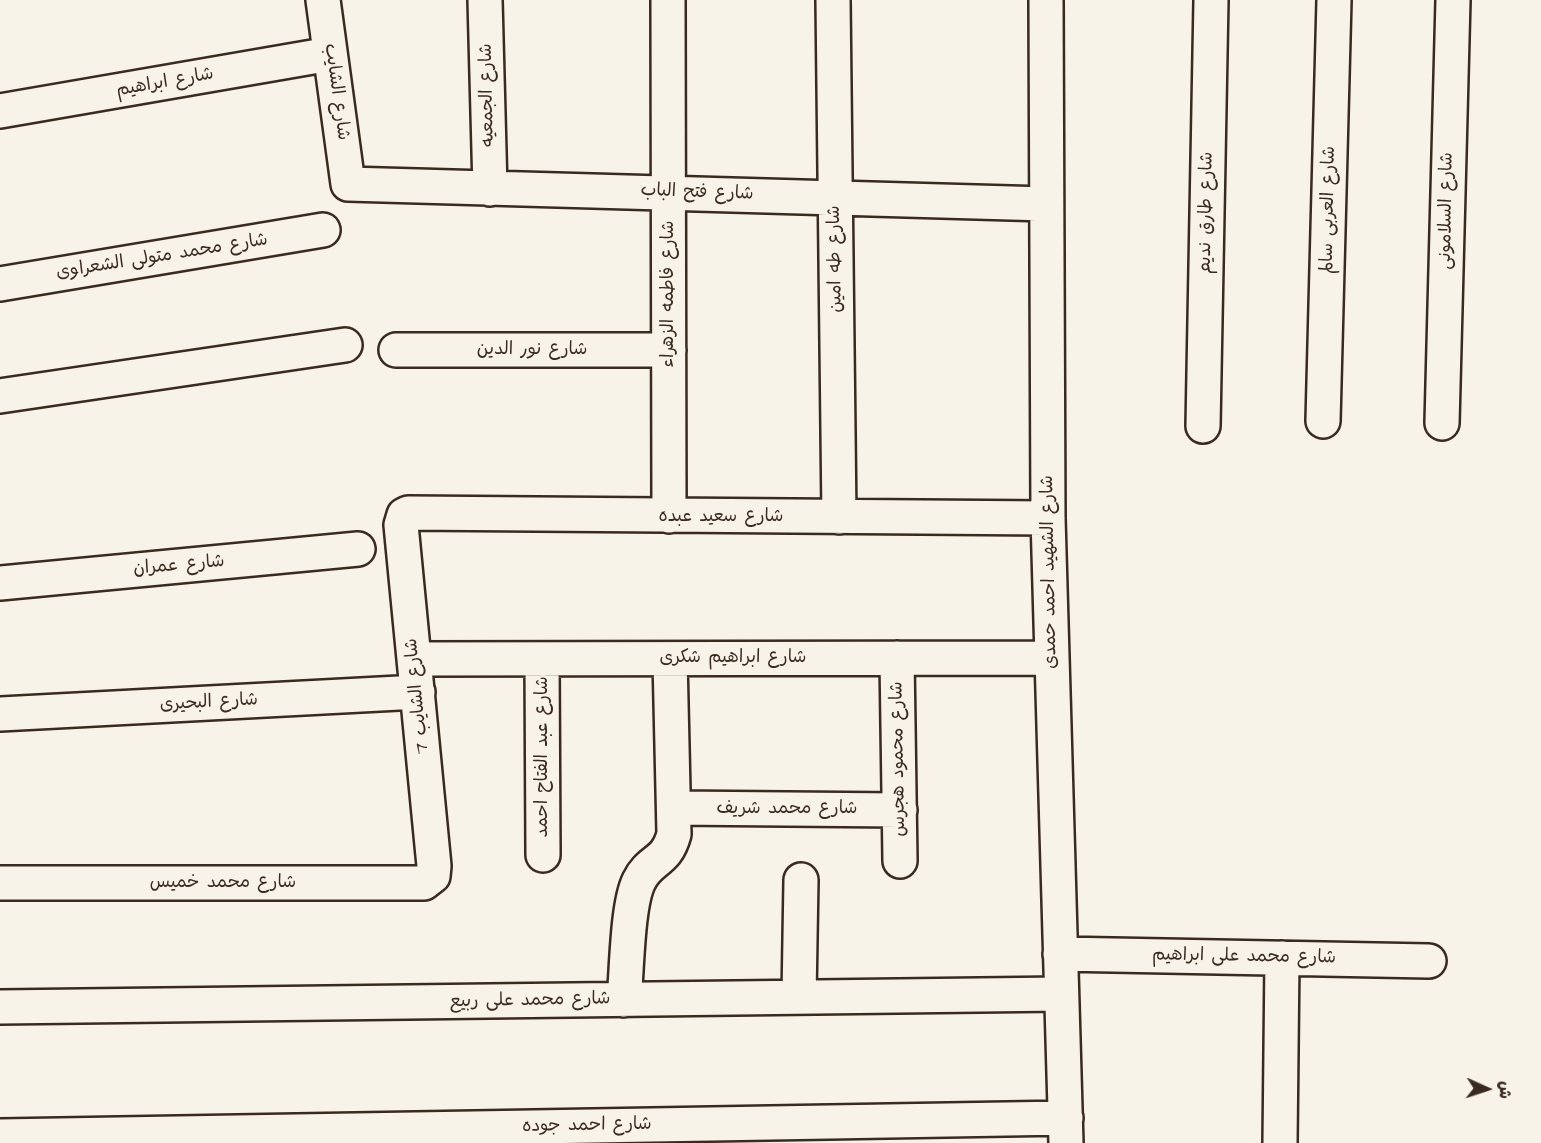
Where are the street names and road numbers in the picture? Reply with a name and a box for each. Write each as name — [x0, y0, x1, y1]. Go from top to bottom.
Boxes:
street label: شارع الشايب — [319, 42, 353, 142]
street label: شارع الجمعيه — [476, 43, 500, 147]
street label: شارع ابراهيم — [115, 64, 215, 102]
street label: شارع العربى سالم — [1317, 146, 1341, 274]
street label: شارع طارق نديم — [1195, 152, 1219, 274]
street label: شارع السلامونى — [1435, 152, 1459, 270]
street label: شارع فتح الباب — [640, 180, 754, 206]
street label: شارع طه امين — [824, 205, 848, 313]
street label: شارع فاطمه الزهراء — [658, 221, 680, 367]
street label: شارع محمد متولى الشعراوى — [55, 230, 269, 284]
street label: شارع نور الدين — [477, 339, 587, 361]
street label: شارع الشهيد احمد حمدى — [1038, 475, 1062, 669]
street label: شارع سعيد عبده — [659, 506, 783, 528]
street label: شارع عمران — [132, 551, 226, 581]
street label: شارع الشايب 7 — [401, 637, 435, 755]
street label: شارع ابراهيم شكرى — [659, 647, 807, 669]
street label: شارع عبد الفتاح احمد — [532, 676, 554, 838]
street label: شارع محمود هجرس — [887, 681, 911, 837]
street label: شارع البحيرى — [159, 690, 259, 716]
street label: شارع محمد شريف — [716, 798, 858, 820]
street label: شارع محمد خميس — [150, 872, 296, 894]
street label: شارع محمد على ابراهيم — [1152, 945, 1336, 969]
street label: شارع محمد على ربيع — [449, 989, 611, 1013]
street label: شارع احمد جوده — [522, 1114, 652, 1138]

